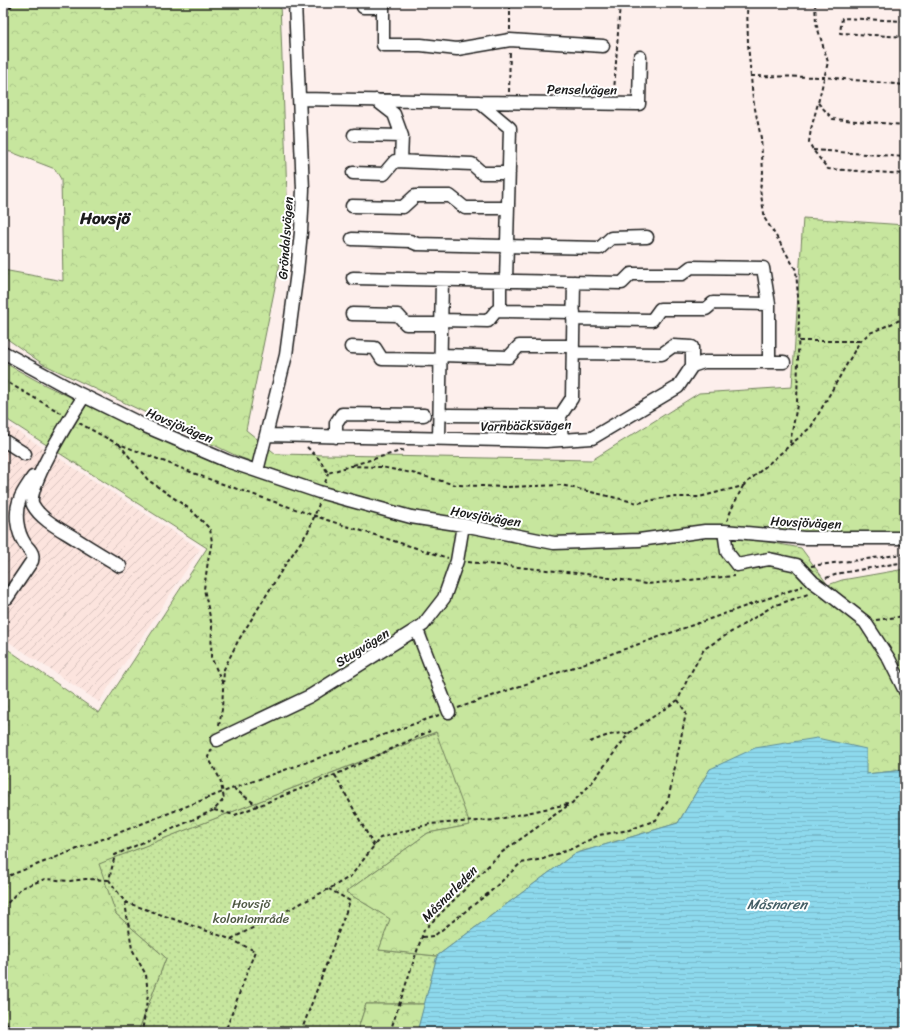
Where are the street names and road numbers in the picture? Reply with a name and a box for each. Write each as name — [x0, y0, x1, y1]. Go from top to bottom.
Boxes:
street label: Penselvägen — [547, 77, 617, 102]
street label: Gröndalsvägen — [271, 196, 300, 280]
street label: Hovsjövägen — [143, 401, 217, 450]
street label: Varnbäcksvägen — [480, 413, 572, 438]
street label: Hovsjövägen — [449, 499, 523, 534]
street label: Hovsjövägen — [770, 509, 842, 536]
street label: Stugvägen — [331, 622, 394, 673]
street label: Måsnarleden — [416, 860, 483, 927]

